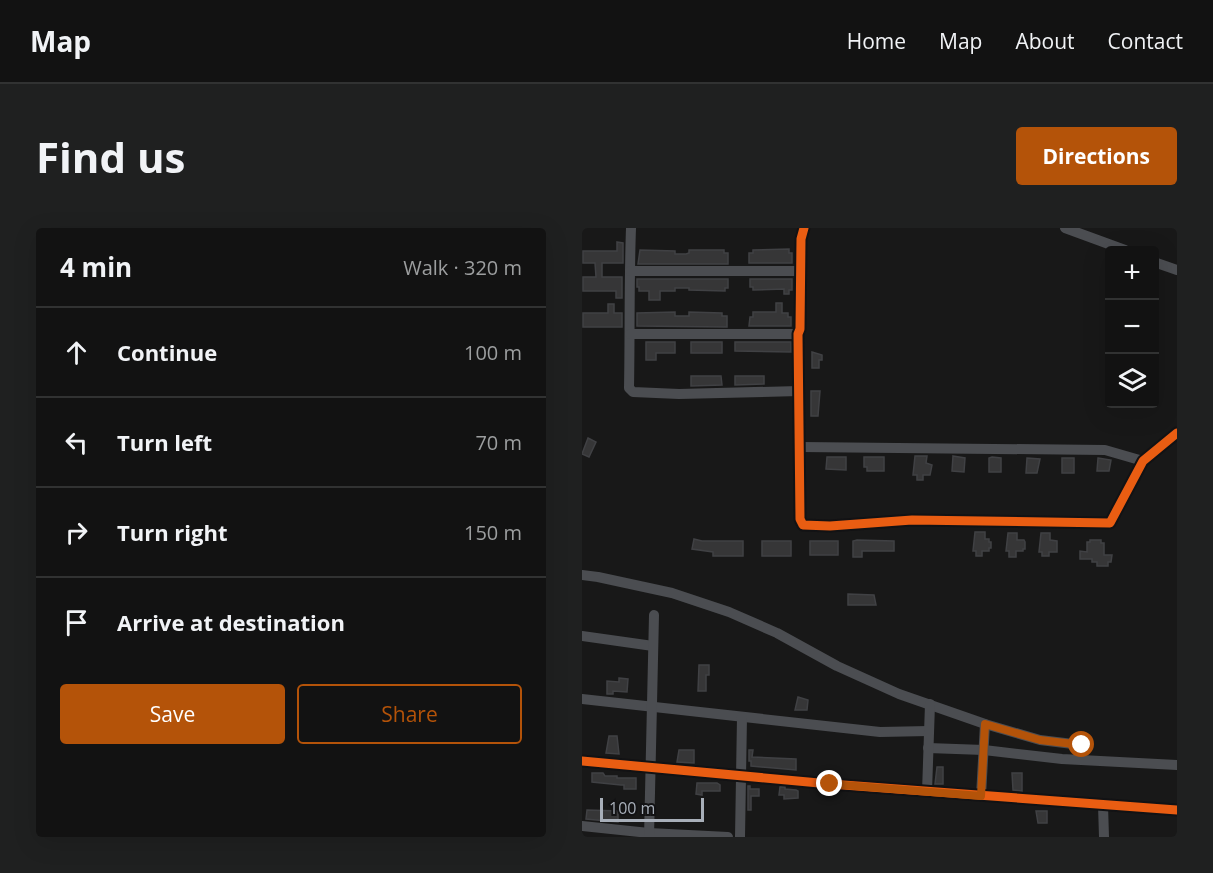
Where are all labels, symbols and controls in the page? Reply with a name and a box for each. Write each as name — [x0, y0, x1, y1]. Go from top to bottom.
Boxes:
text: Map — [30, 22, 91, 60]
text: Home — [847, 27, 906, 55]
text: Map — [939, 27, 982, 55]
text: About — [1015, 27, 1075, 55]
text: Contact — [1108, 27, 1183, 55]
button: Directions — [1016, 127, 1177, 185]
text: Find us — [36, 128, 185, 185]
map controls — [1105, 246, 1159, 408]
button: + — [1105, 246, 1159, 300]
text: 4 min — [60, 249, 132, 285]
text: Walk · 320 m — [403, 254, 522, 281]
button: − — [1105, 300, 1159, 354]
icon: ahead — [60, 336, 93, 369]
text: Continue — [117, 337, 217, 367]
text: 100 m — [464, 339, 522, 366]
button: layers — [1105, 354, 1159, 408]
icon: left — [60, 426, 93, 459]
text: Turn left — [117, 427, 212, 457]
text: 70 m — [475, 429, 522, 456]
icon: right — [60, 516, 93, 549]
text: Turn right — [117, 517, 228, 547]
text: 150 m — [464, 519, 522, 546]
icon: arrive — [60, 606, 93, 639]
text: Arrive at destination — [117, 607, 345, 637]
button: Save — [60, 684, 285, 744]
button: Share — [297, 684, 522, 744]
route start — [1068, 731, 1094, 757]
route end — [816, 770, 842, 796]
scale bar — [600, 795, 704, 822]
text: 100 m — [609, 797, 655, 819]

